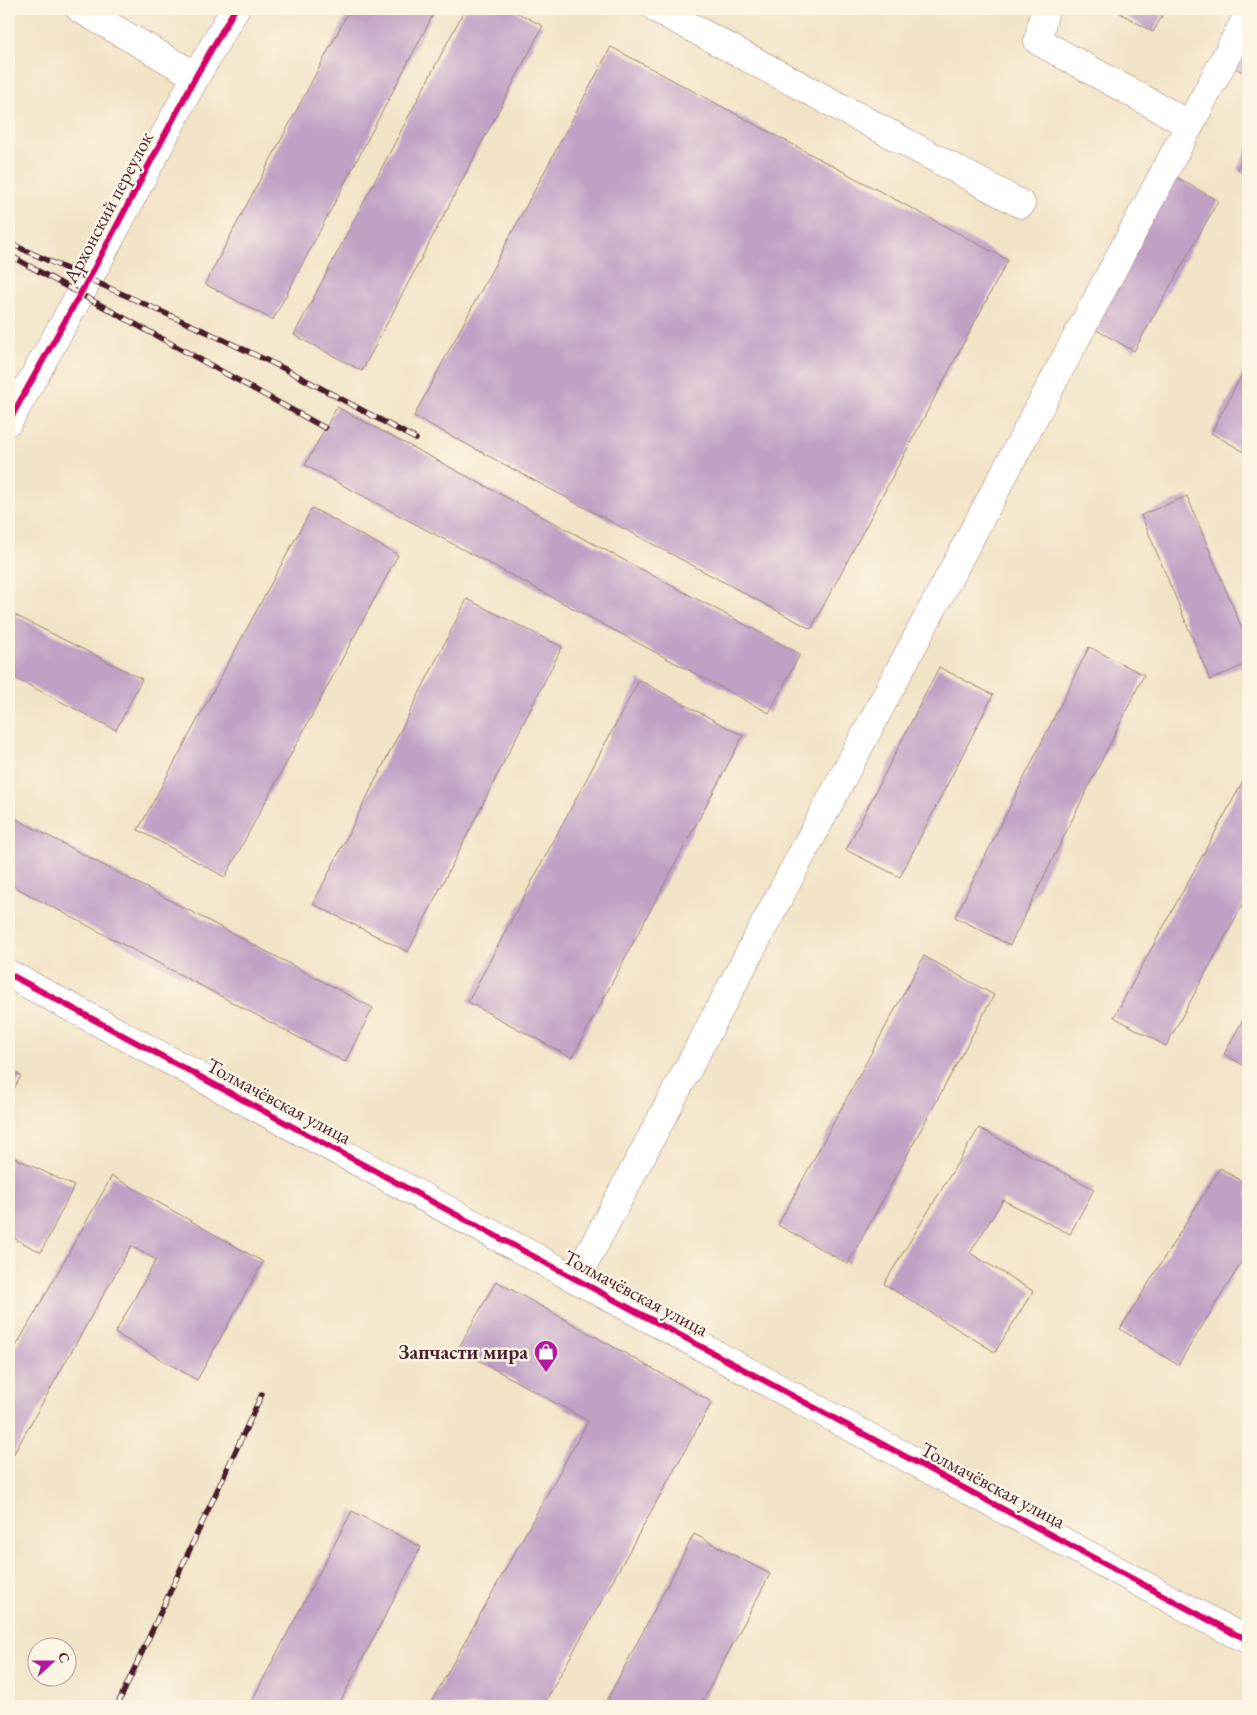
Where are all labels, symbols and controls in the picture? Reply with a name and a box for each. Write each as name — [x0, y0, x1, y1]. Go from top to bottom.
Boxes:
street label: Архонский переулок — [57, 126, 159, 288]
street label: Толмачёвская улица — [202, 1052, 356, 1150]
street label: Толмачёвская улица — [559, 1244, 713, 1342]
place label: Запчасти мира — [398, 1339, 528, 1365]
shop icon: Запчасти мира — [533, 1339, 559, 1373]
street label: Толмачёвская улица — [916, 1436, 1070, 1534]
north arrow — [28, 1638, 78, 1688]
text: С — [54, 1649, 74, 1665]

